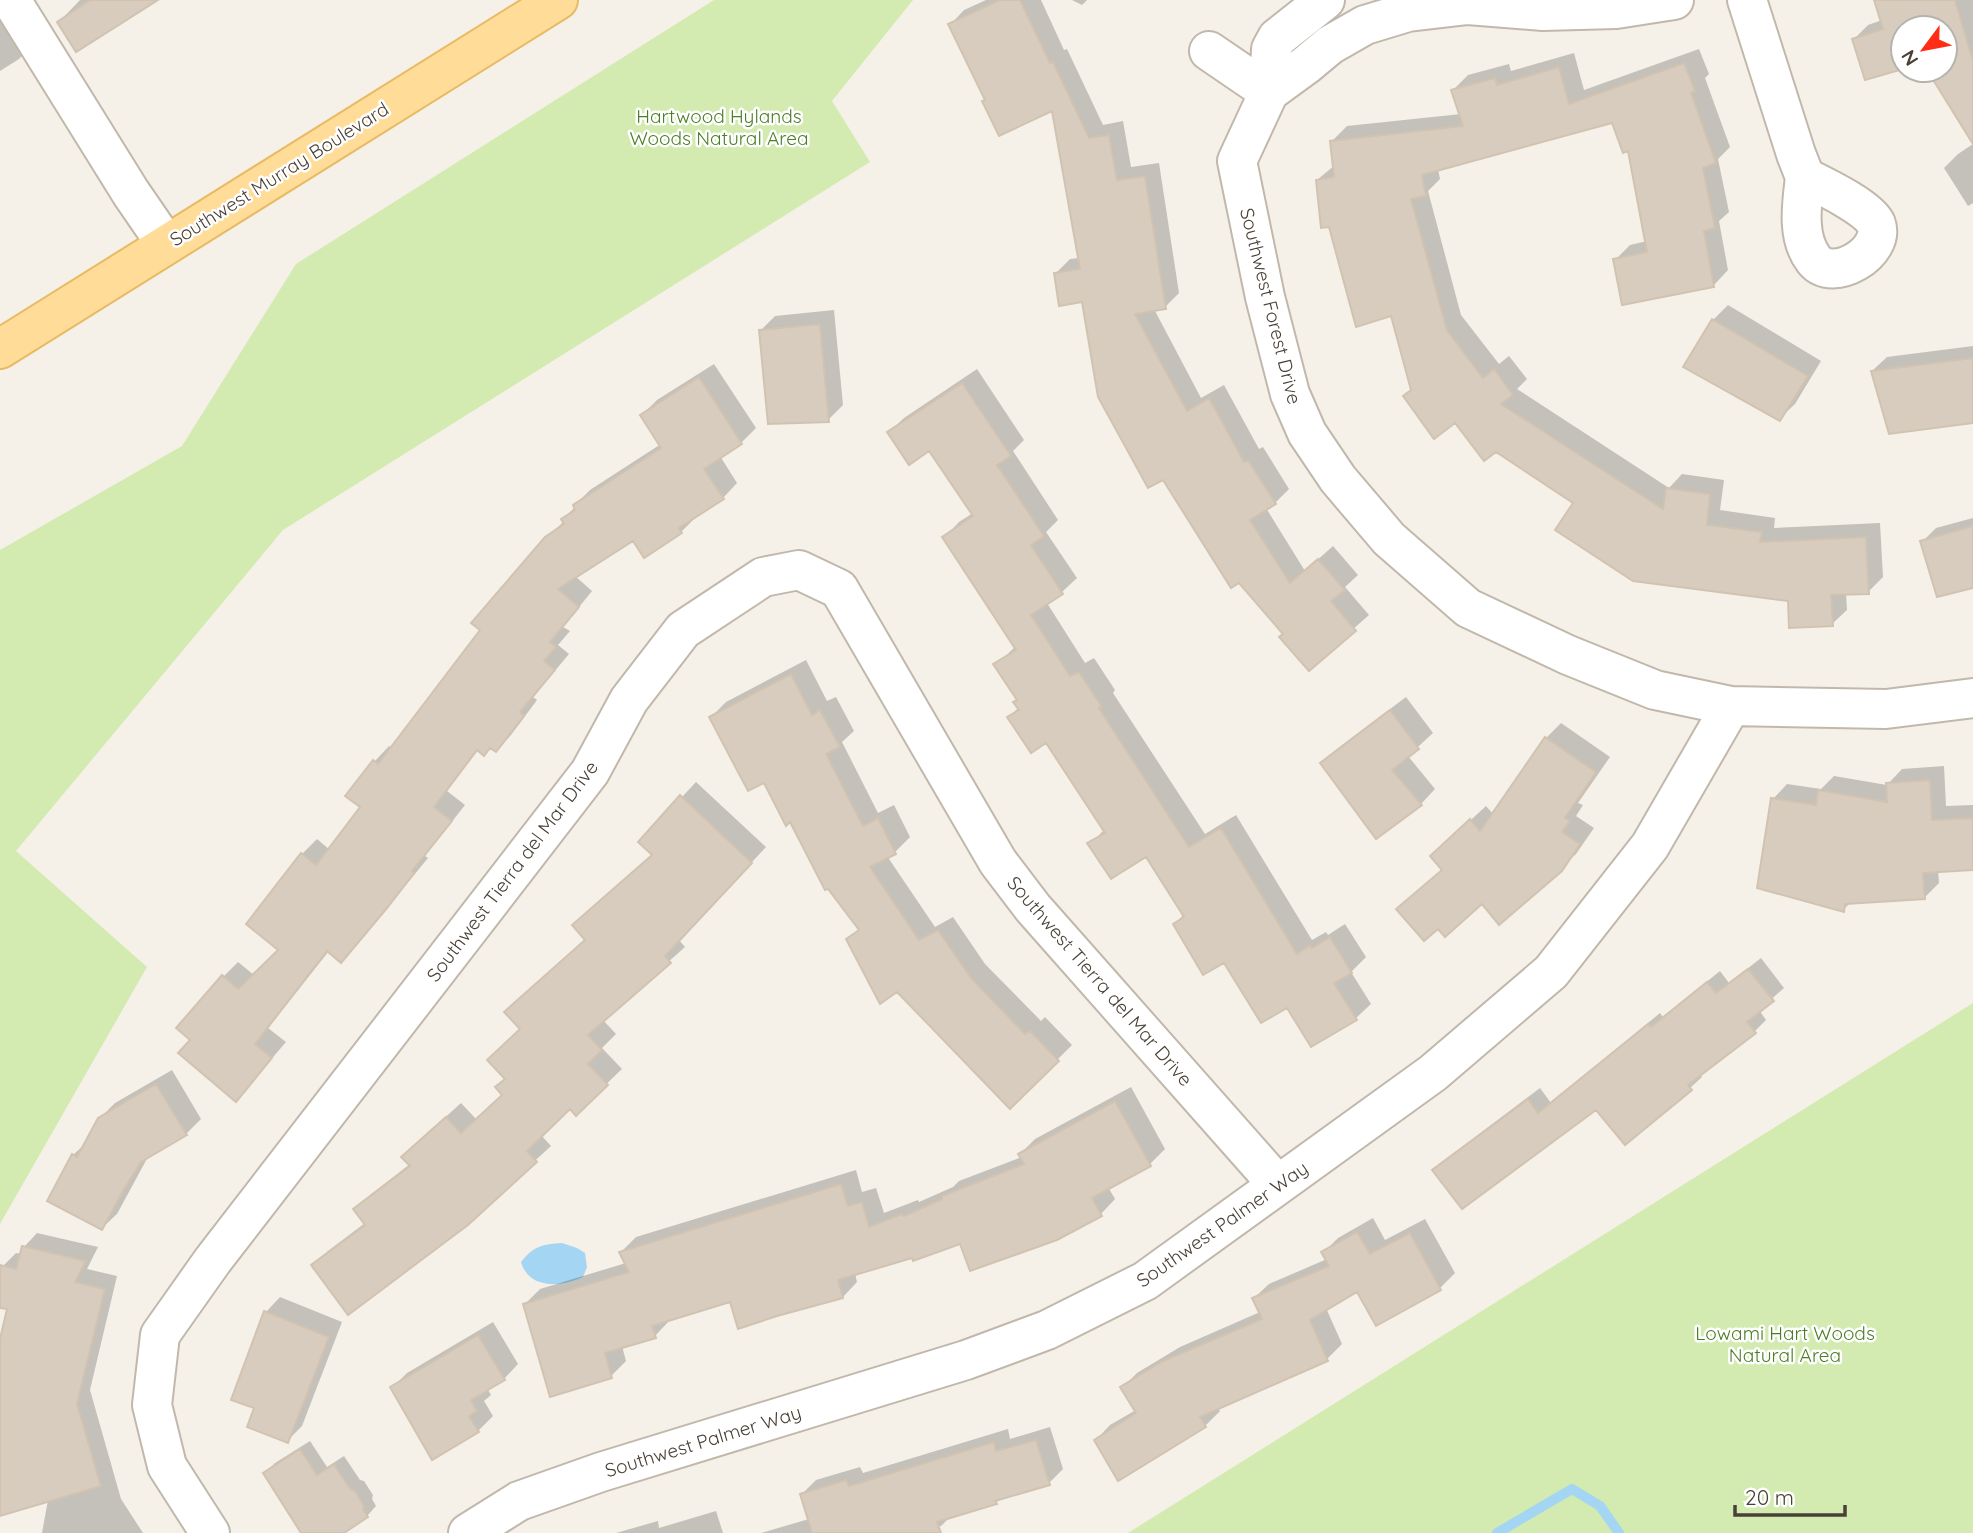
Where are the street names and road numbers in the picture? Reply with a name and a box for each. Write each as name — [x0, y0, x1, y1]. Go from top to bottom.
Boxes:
street label: Southwest Murray Boulevard — [165, 97, 393, 251]
street label: Southwest Forest Drive — [1235, 205, 1307, 407]
street label: Southwest Tierra del Mar Drive — [421, 756, 603, 986]
street label: Southwest Tierra del Mar Drive — [1002, 871, 1198, 1091]
street label: Southwest Palmer Way — [1132, 1156, 1312, 1292]
street label: Southwest Palmer Way — [602, 1400, 804, 1482]

